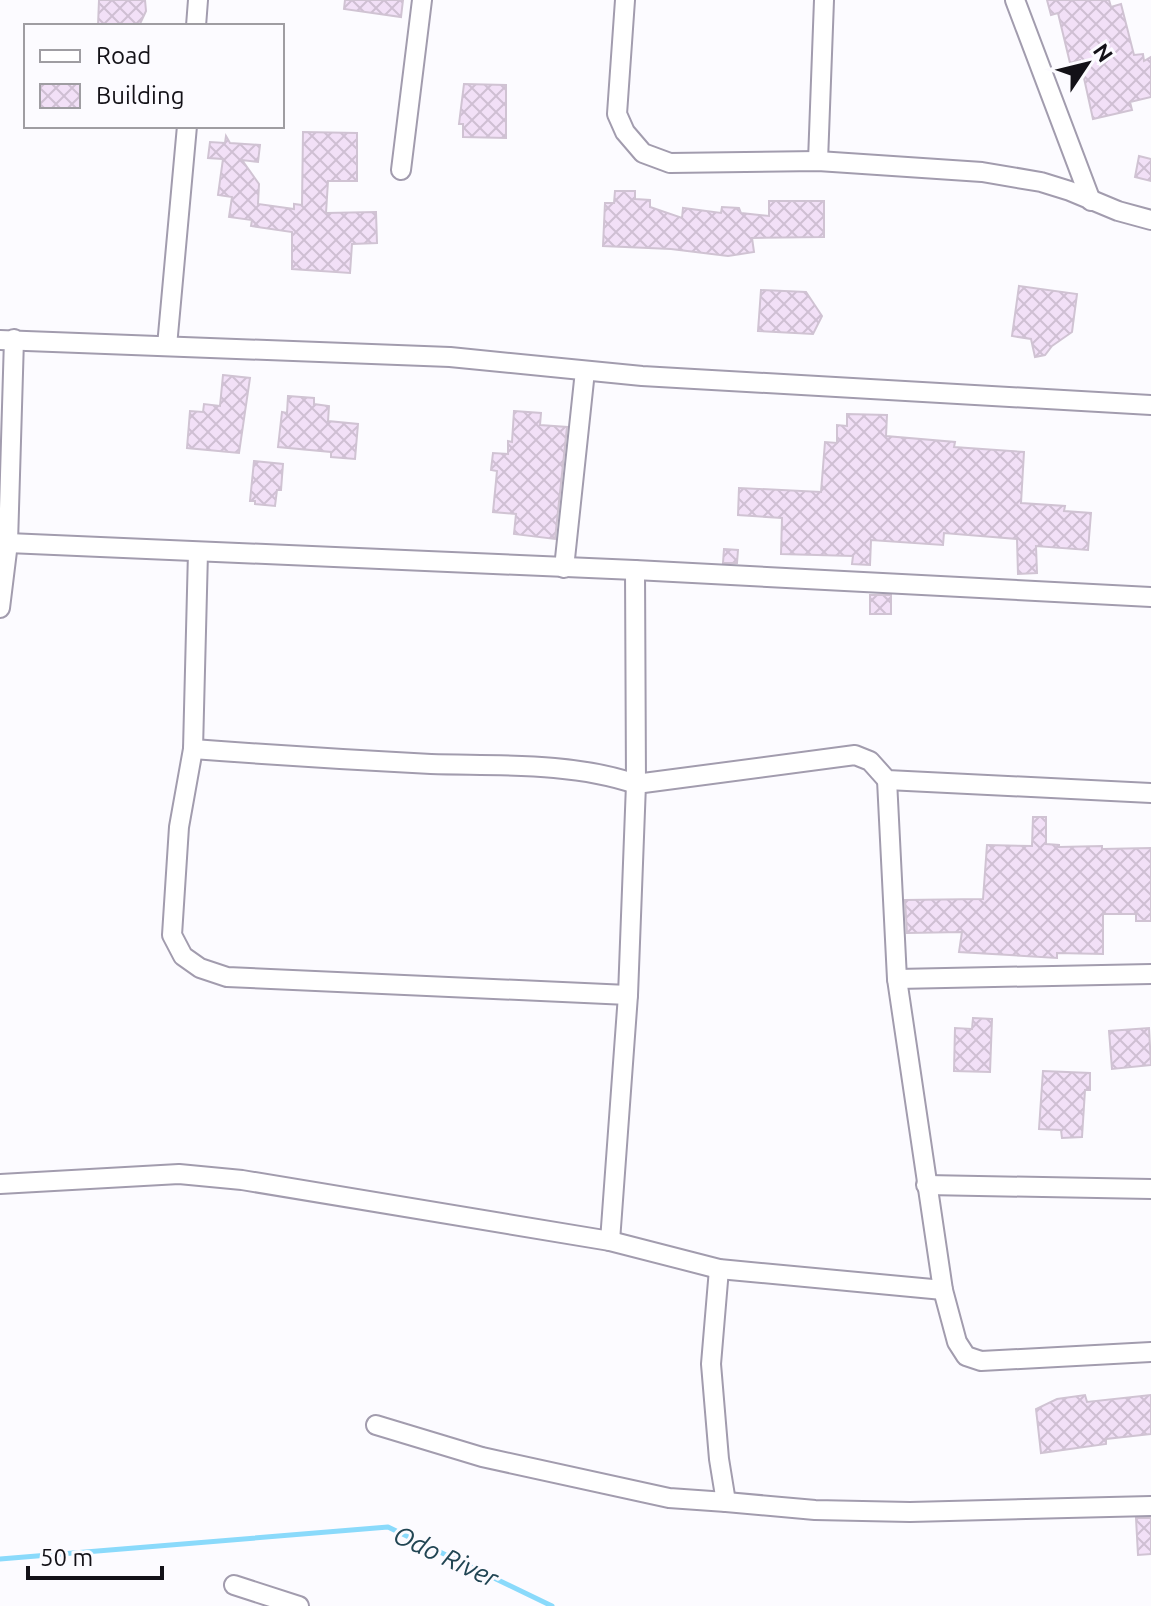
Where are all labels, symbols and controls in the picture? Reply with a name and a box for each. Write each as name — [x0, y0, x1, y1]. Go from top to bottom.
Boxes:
legend — [24, 24, 284, 128]
north arrow — [1047, 24, 1127, 104]
text: N — [1089, 38, 1119, 66]
text: Road — [96, 42, 151, 69]
text: Building — [96, 82, 184, 109]
water label: Odo River — [389, 1519, 504, 1593]
scale bar — [28, 1530, 162, 1580]
text: 50 m — [40, 1544, 93, 1571]

